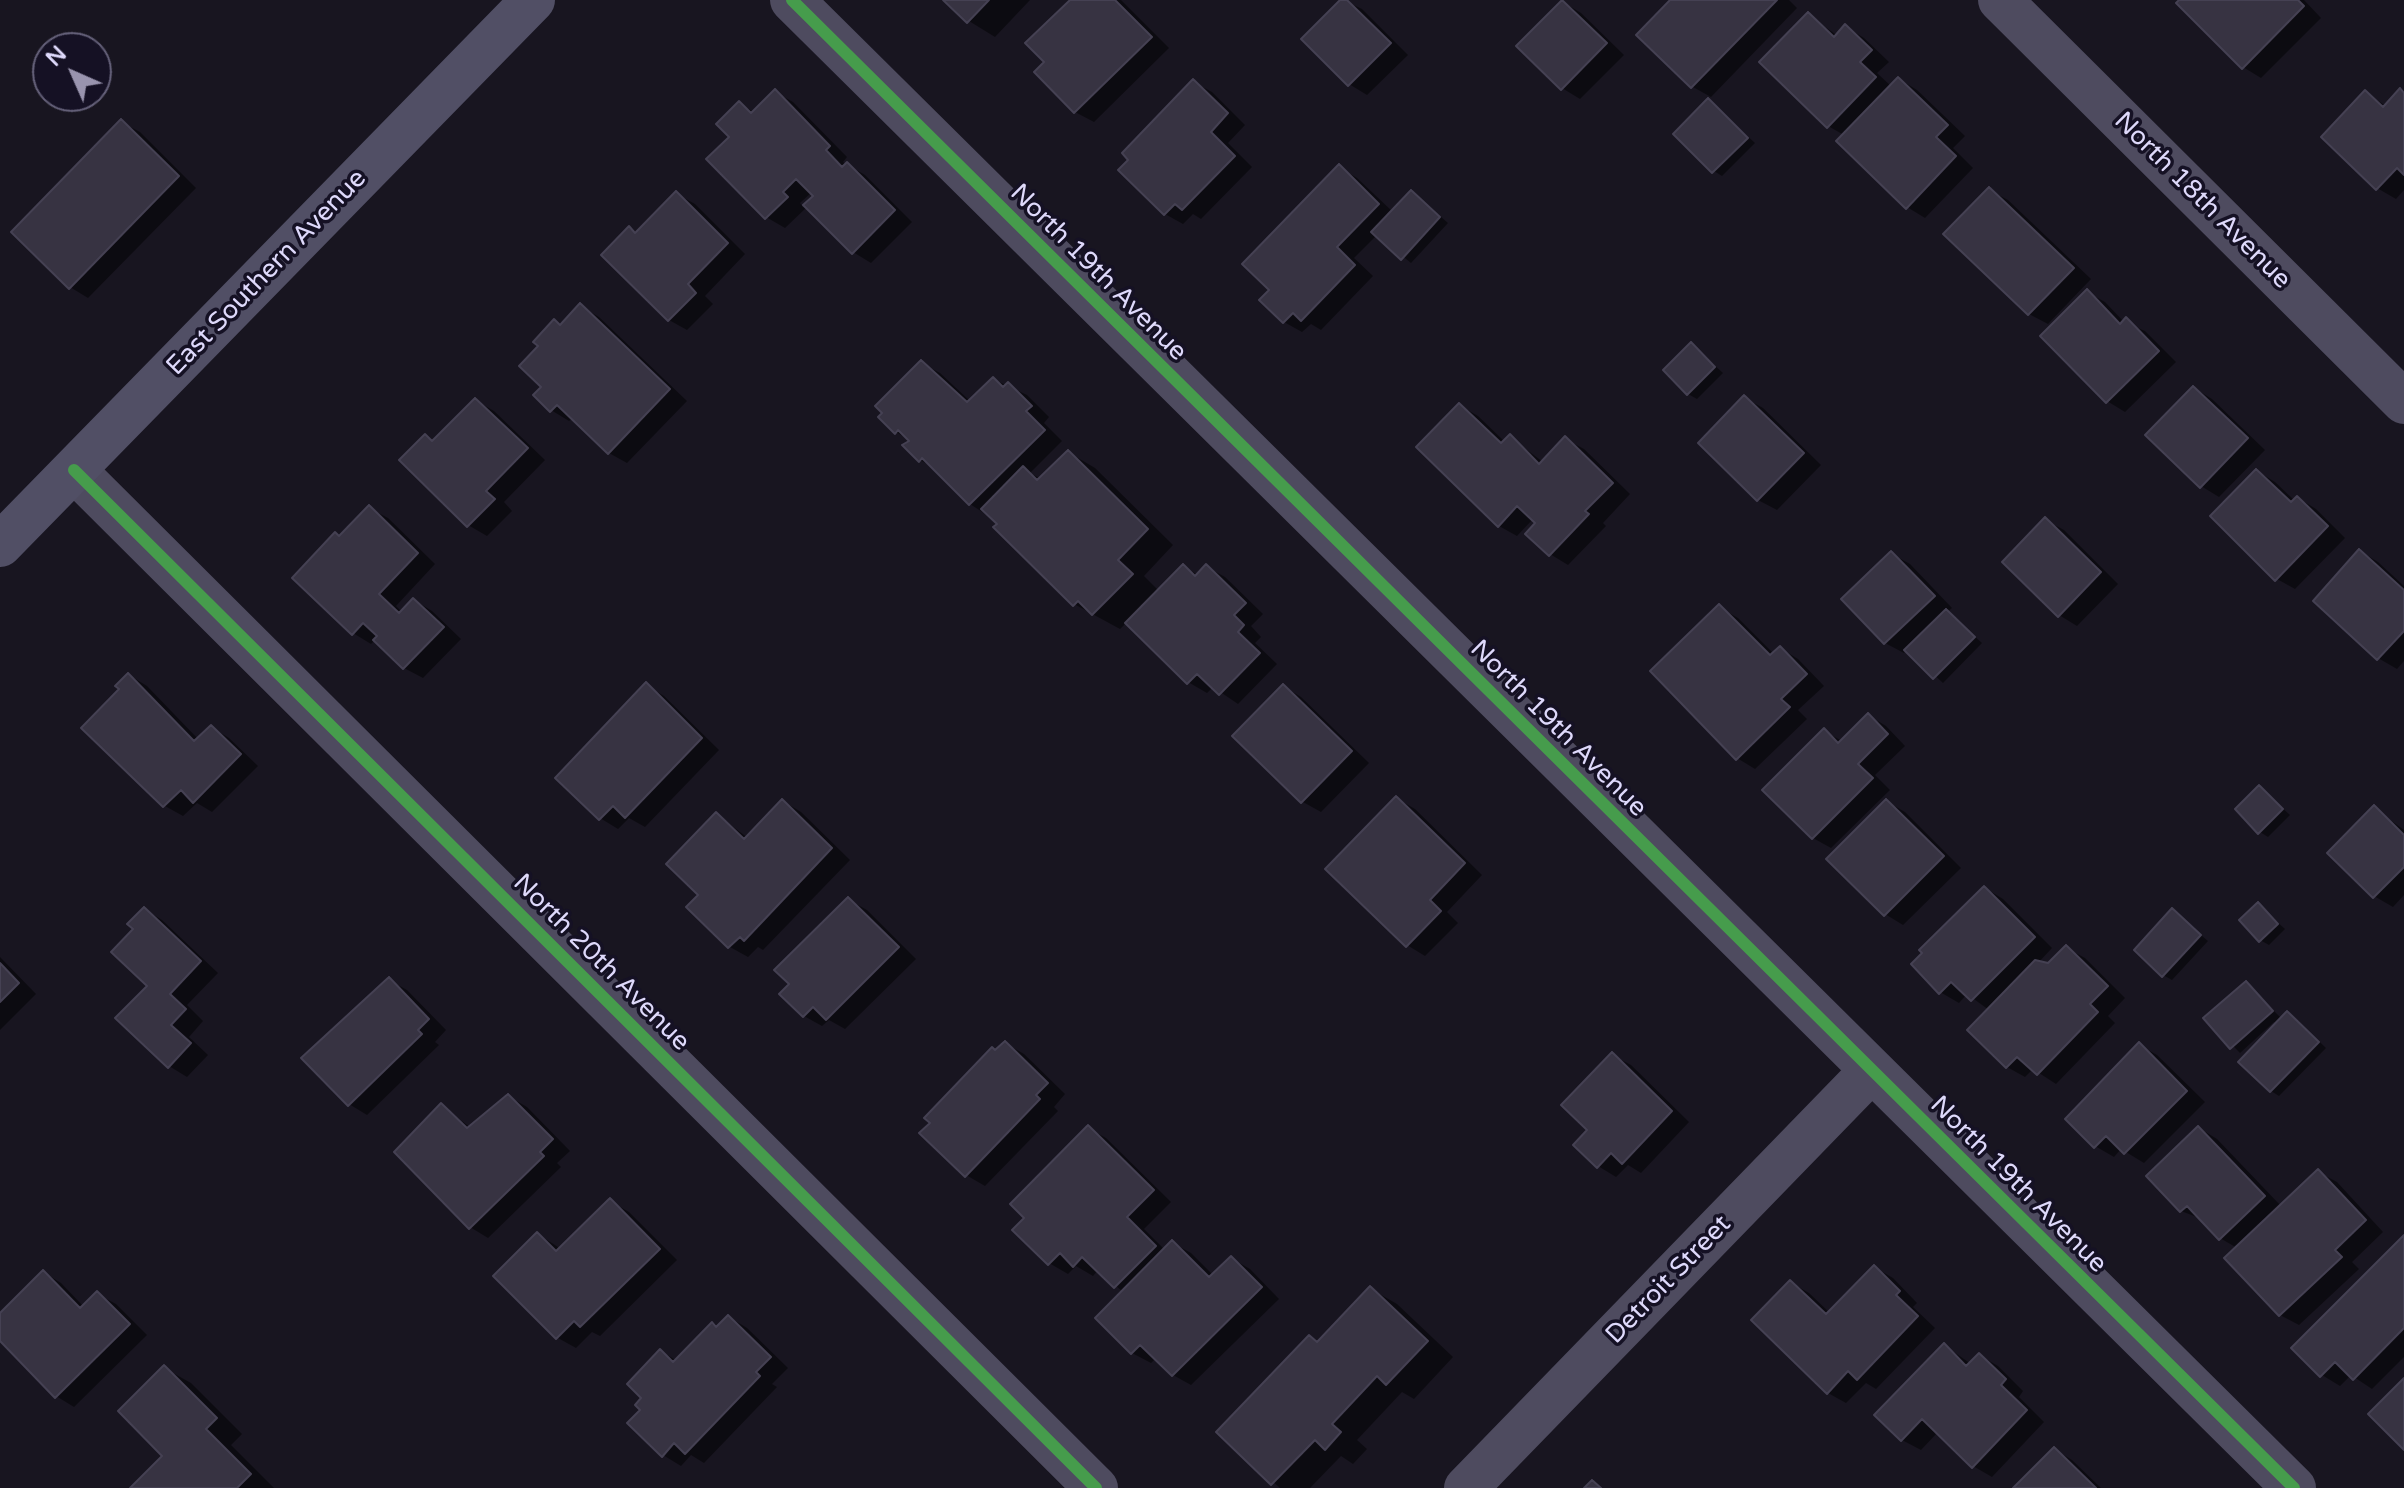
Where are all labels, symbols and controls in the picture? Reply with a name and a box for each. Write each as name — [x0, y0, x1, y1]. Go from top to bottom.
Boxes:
north arrow — [32, 32, 112, 112]
text: N — [41, 41, 72, 72]
street label: North 18th Avenue — [2107, 106, 2297, 296]
street label: East Southern Avenue — [161, 164, 373, 382]
street label: North 19th Avenue — [1003, 178, 1193, 368]
street label: North 19th Avenue — [1463, 634, 1653, 824]
street label: North 20th Avenue — [506, 868, 696, 1058]
street label: North 19th Avenue — [1923, 1090, 2113, 1280]
street label: Detroit Street — [1600, 1209, 1738, 1351]

